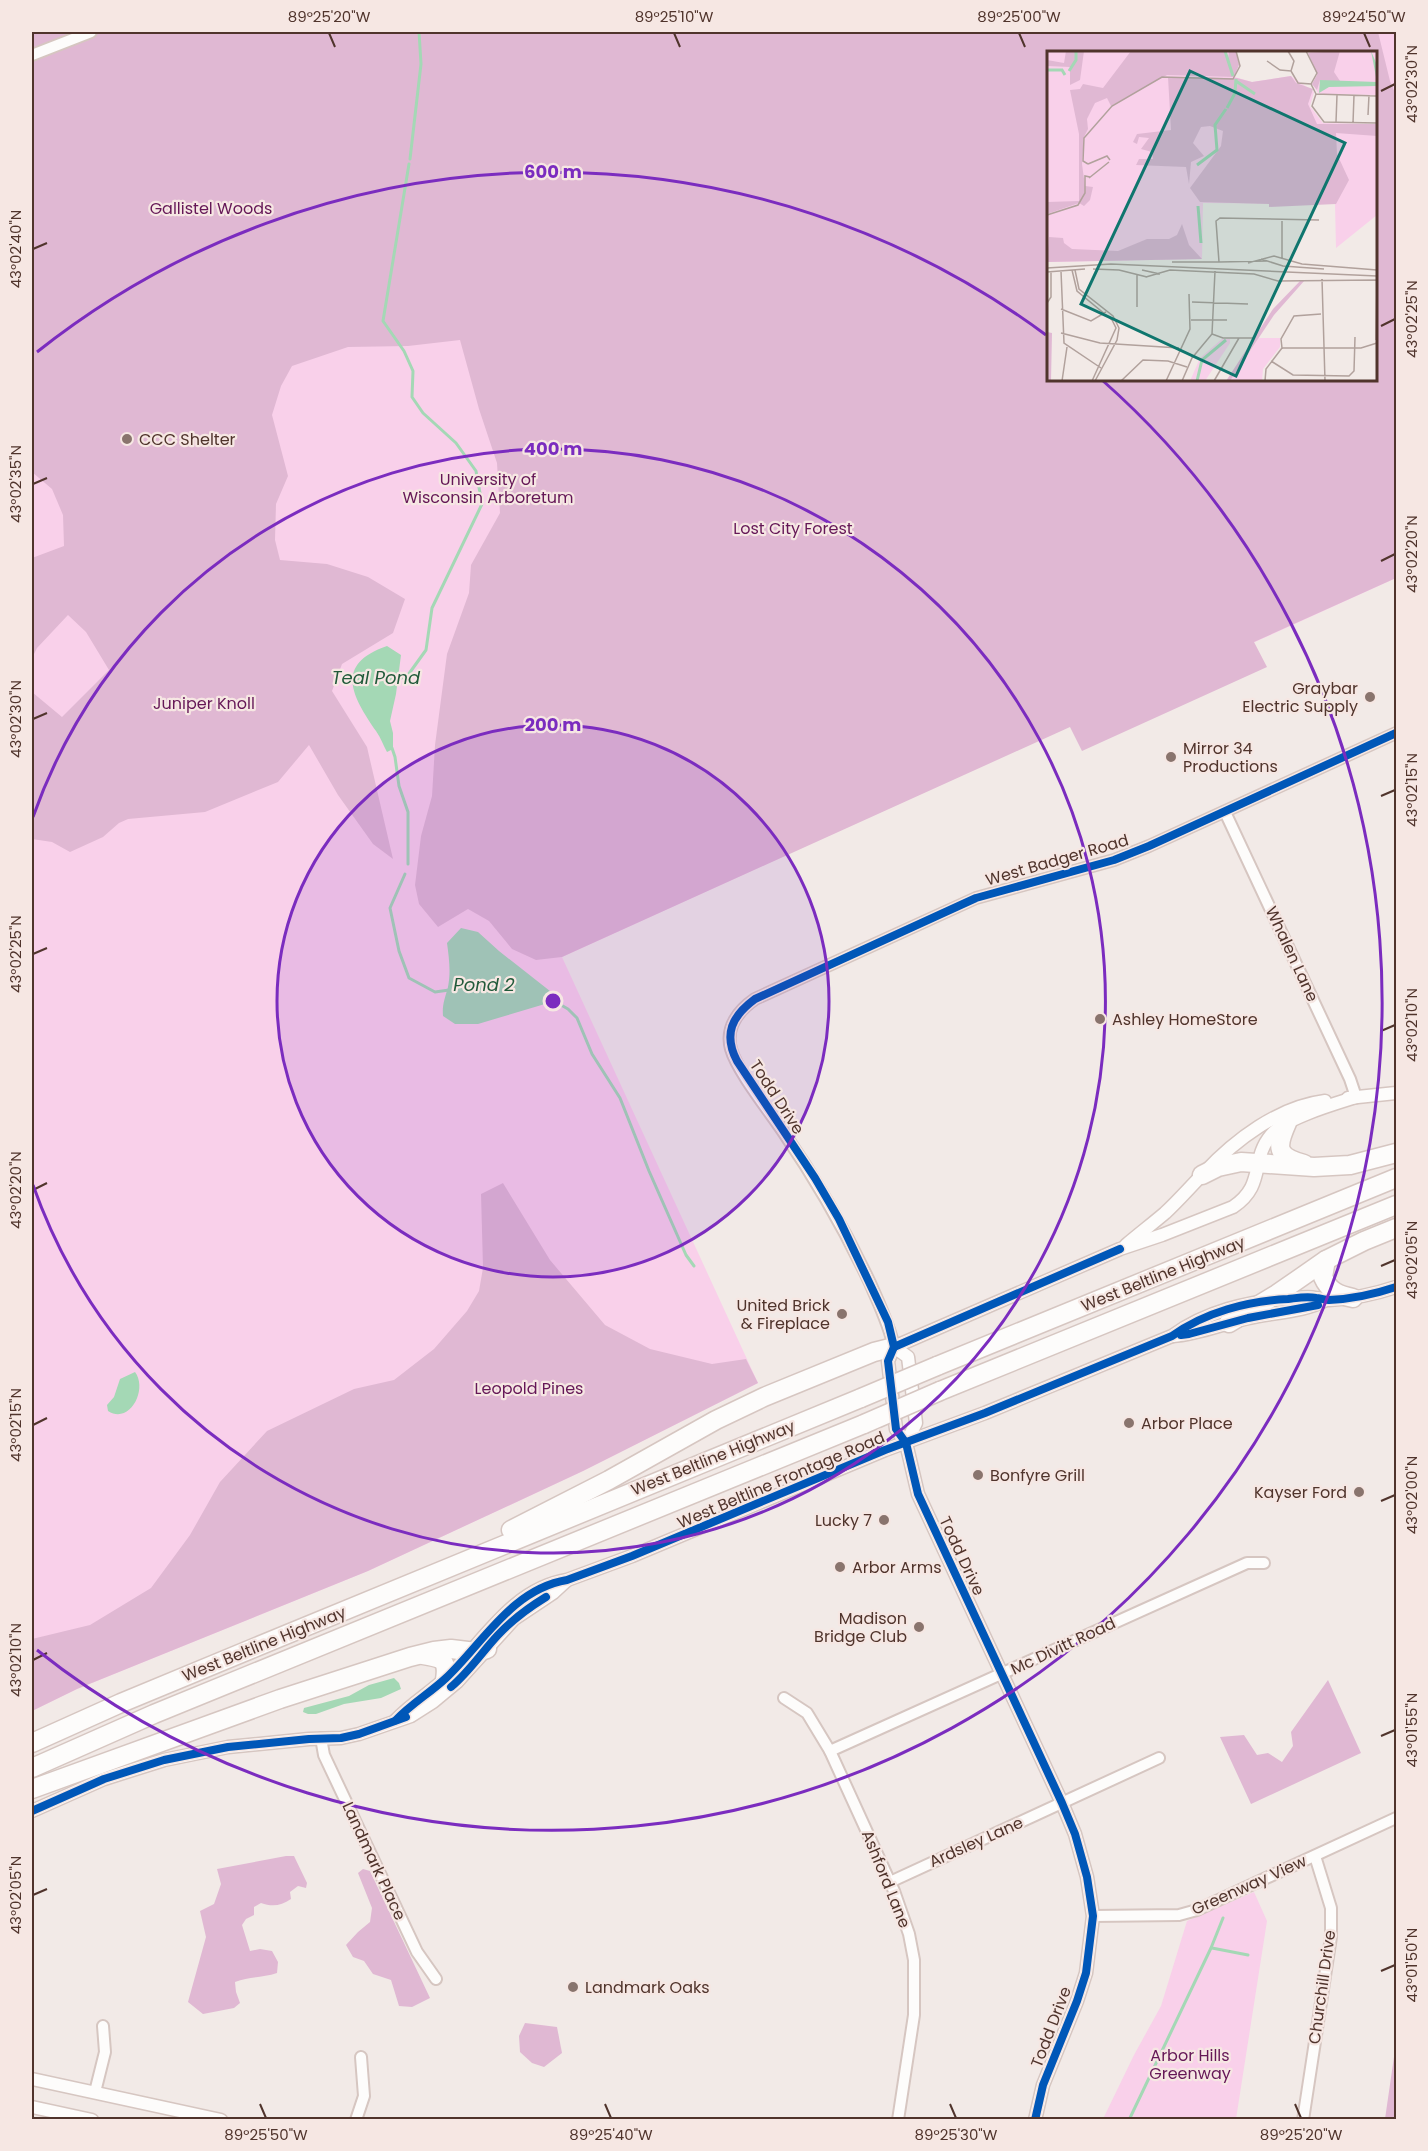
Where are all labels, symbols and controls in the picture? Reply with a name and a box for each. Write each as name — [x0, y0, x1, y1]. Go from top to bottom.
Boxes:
text: 89°25'20"W — [288, 6, 371, 27]
text: 89°25'10"W — [635, 6, 714, 27]
text: 89°25'00"W — [977, 6, 1061, 27]
text: 89°24'50"W — [1322, 6, 1406, 27]
text: 43°02'30"N — [1401, 45, 1422, 123]
inset map — [1047, 51, 1377, 381]
text: 600 m — [524, 159, 582, 184]
park label: Gallistel Woods — [150, 197, 272, 220]
text: 43°02'40"N — [5, 210, 26, 288]
text: 43°02'25"N — [1401, 280, 1422, 358]
place label: CCC Shelter — [139, 428, 236, 451]
marker: CCC Shelter — [120, 432, 134, 446]
text: 400 m — [524, 436, 582, 461]
text: 43°02'35"N — [5, 445, 26, 523]
park label: University of Wisconsin Arboretum — [402, 468, 574, 509]
text: 43°02'20"N — [1401, 515, 1422, 593]
park label: Lost City Forest — [733, 517, 853, 540]
water label: Teal Pond — [332, 665, 421, 690]
place label: Graybar Electric Supply — [1242, 677, 1358, 718]
text: 43°02'30"N — [5, 680, 26, 758]
marker: Graybar Electric Supply — [1363, 690, 1377, 704]
park label: Juniper Knoll — [153, 692, 255, 715]
text: 200 m — [525, 712, 581, 737]
place label: Mirror 34 Productions — [1183, 737, 1278, 778]
marker: Mirror 34 Productions — [1164, 750, 1178, 764]
text: 43°02'15"N — [1401, 753, 1422, 827]
street label: West Badger Road — [983, 829, 1131, 891]
street label: Whalen Lane — [1260, 902, 1324, 1006]
text: 43°02'25"N — [5, 915, 26, 993]
water label: Pond 2 — [453, 972, 515, 997]
text: 43°02'10"N — [1401, 988, 1422, 1062]
centre of rings — [543, 991, 563, 1011]
place label: Ashley HomeStore — [1112, 1008, 1258, 1031]
marker: Ashley HomeStore — [1093, 1012, 1107, 1026]
street label: Todd Drive — [744, 1055, 810, 1139]
text: 43°02'20"N — [5, 1151, 26, 1229]
text: 43°02'05"N — [1401, 1221, 1422, 1299]
street label: West Beltline Highway — [1078, 1231, 1248, 1317]
place label: United Brick & Fireplace — [737, 1294, 831, 1335]
marker: United Brick & Fireplace — [835, 1307, 849, 1321]
park label: Leopold Pines — [475, 1377, 583, 1400]
text: 43°02'15"N — [5, 1388, 26, 1462]
place label: Arbor Place — [1141, 1412, 1233, 1435]
street label: West Beltline Highway — [628, 1415, 798, 1501]
marker: Arbor Place — [1122, 1416, 1136, 1430]
street label: West Beltline Frontage Road — [674, 1426, 888, 1534]
text: 43°02'00"N — [1401, 1456, 1422, 1534]
place label: Bonfyre Grill — [990, 1464, 1085, 1487]
marker: Bonfyre Grill — [971, 1468, 985, 1482]
place label: Kayser Ford — [1254, 1481, 1347, 1504]
marker: Kayser Ford — [1352, 1485, 1366, 1499]
place label: Lucky 7 — [815, 1509, 872, 1532]
marker: Lucky 7 — [877, 1513, 891, 1527]
street label: Todd Drive — [934, 1513, 990, 1599]
place label: Arbor Arms — [852, 1556, 942, 1579]
marker: Arbor Arms — [833, 1560, 847, 1574]
street label: West Beltline Highway — [179, 1601, 349, 1687]
place label: Madison Bridge Club — [814, 1607, 907, 1648]
street label: Mc Divitt Road — [1007, 1612, 1119, 1680]
marker: Madison Bridge Club — [912, 1620, 926, 1634]
text: 43°02'10"N — [5, 1623, 26, 1697]
text: 43°01'55"N — [1401, 1693, 1422, 1767]
street label: Landmark Place — [336, 1798, 412, 1924]
street label: Ardsley Lane — [925, 1811, 1027, 1873]
street label: Ashford Lane — [856, 1827, 916, 1932]
street label: Greenway View — [1188, 1849, 1310, 1921]
text: 43°02'05"N — [5, 1856, 26, 1934]
street label: Churchill Drive — [1303, 1928, 1341, 2046]
text: 43°01'50"N — [1401, 1928, 1422, 2002]
place label: Landmark Oaks — [585, 1976, 710, 1999]
marker: Landmark Oaks — [566, 1980, 580, 1994]
street label: Todd Drive — [1025, 1983, 1077, 2071]
park label: Arbor Hills Greenway — [1149, 2044, 1231, 2085]
text: 89°25'50"W — [224, 2124, 308, 2145]
text: 89°25'40"W — [569, 2124, 653, 2145]
text: 89°25'30"W — [915, 2124, 998, 2145]
text: 89°25'20"W — [1260, 2124, 1343, 2145]

